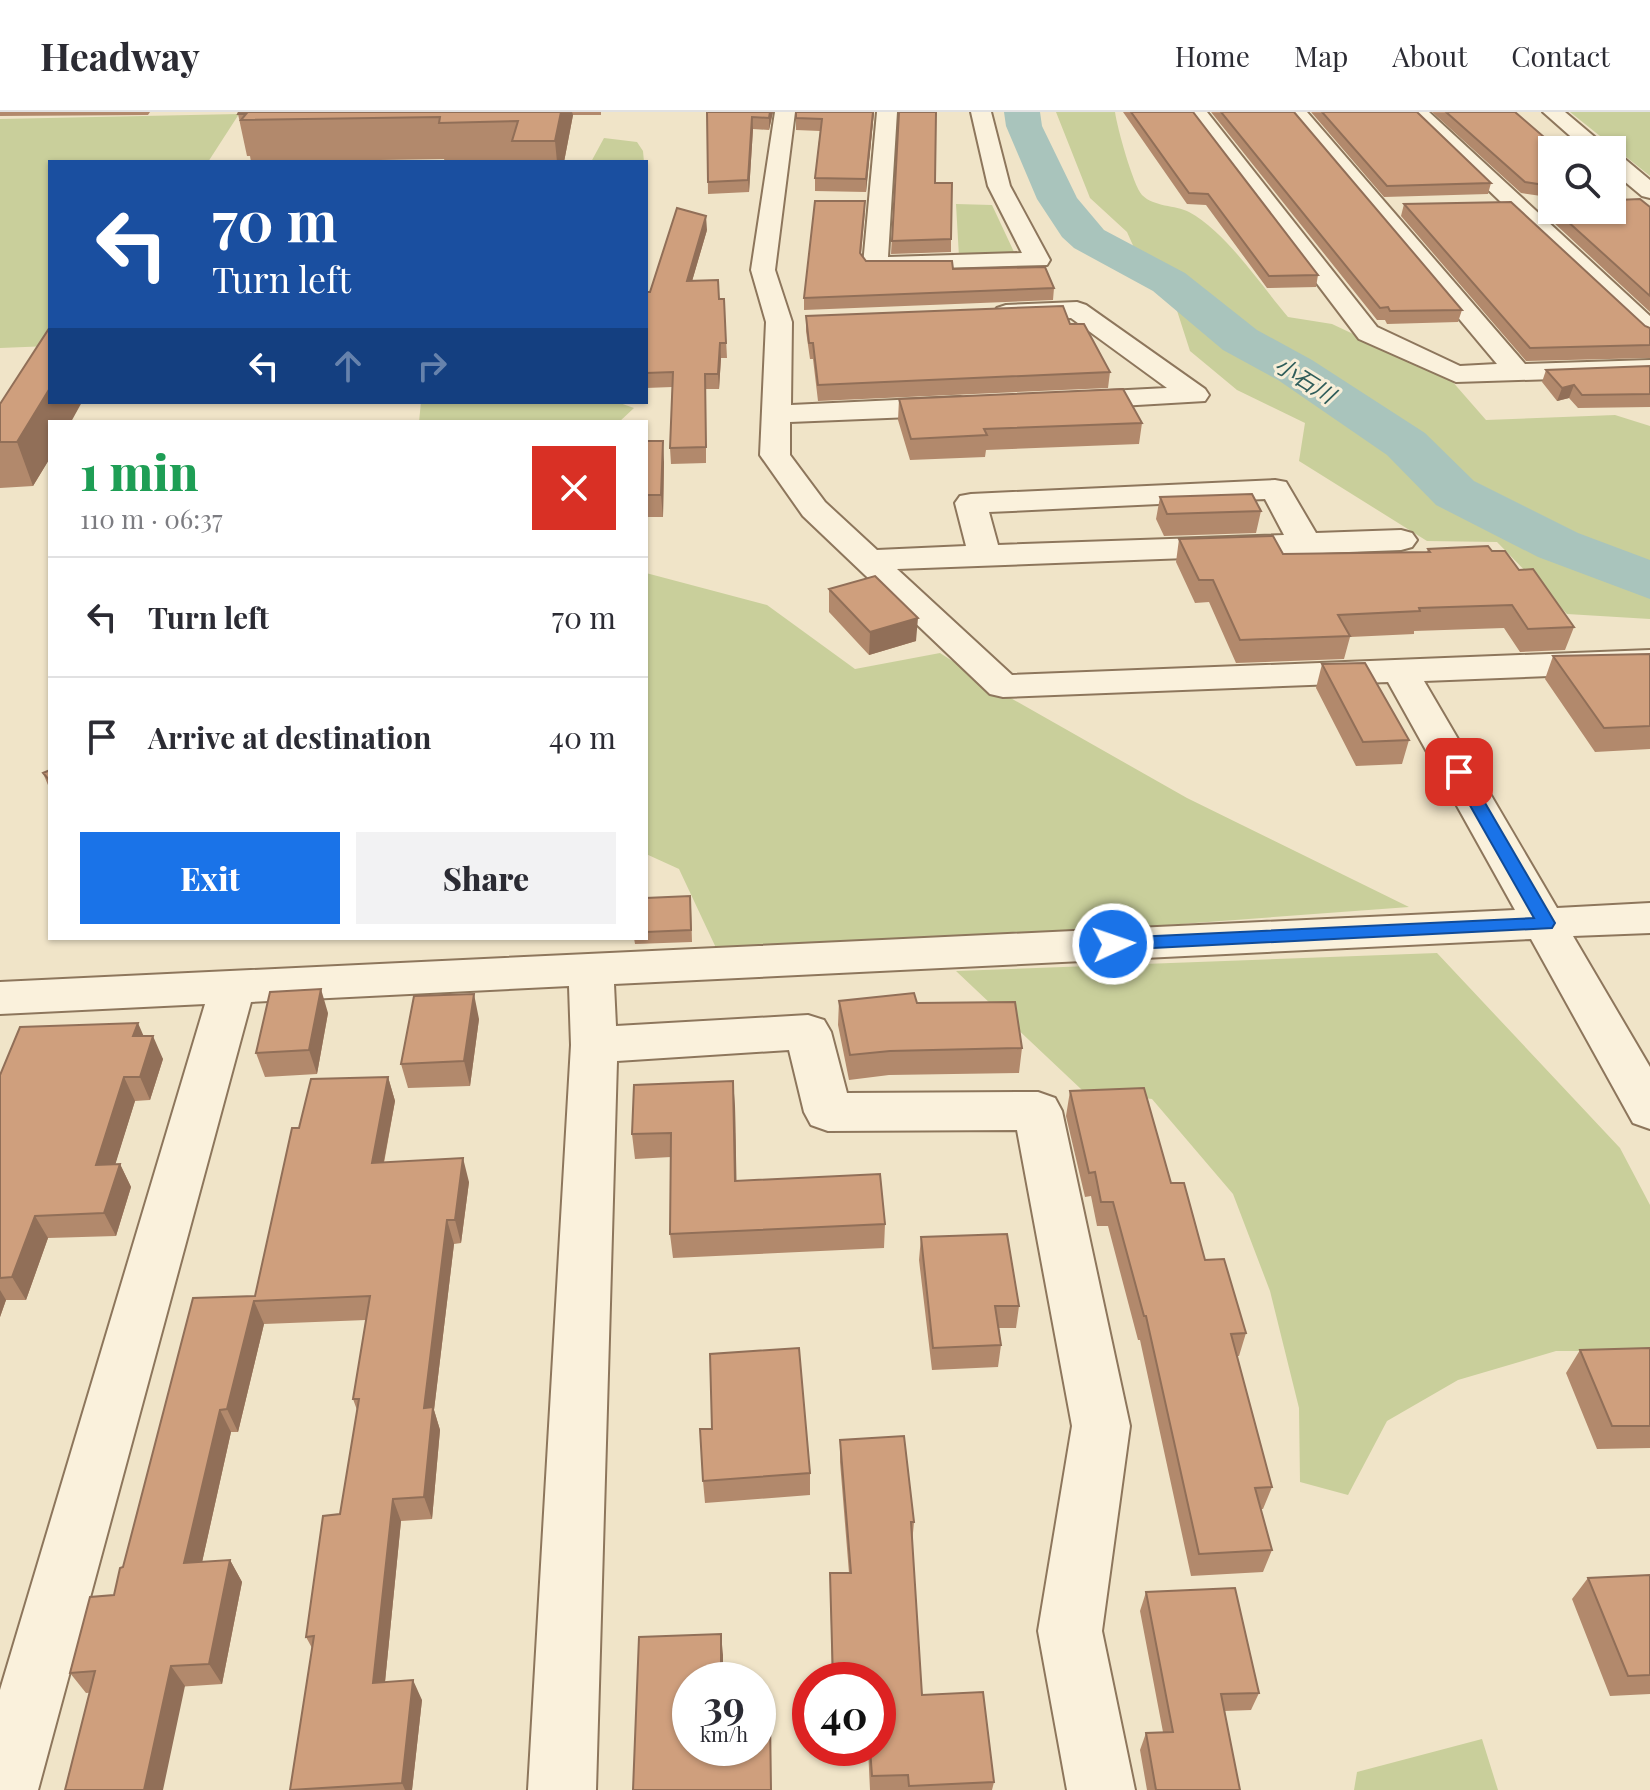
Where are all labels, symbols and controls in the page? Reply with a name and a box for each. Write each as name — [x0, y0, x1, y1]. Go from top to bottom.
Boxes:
text: Headway — [40, 30, 200, 81]
text: Home — [1175, 37, 1250, 74]
text: Map — [1294, 37, 1348, 74]
text: About — [1392, 37, 1467, 74]
text: Contact — [1511, 37, 1610, 74]
map controls — [1538, 136, 1626, 224]
button: search — [1538, 136, 1626, 224]
text: 70 m — [212, 182, 337, 257]
icon: left — [80, 192, 184, 296]
text: Turn left — [212, 254, 351, 302]
icon: left — [242, 344, 286, 388]
icon: ahead — [326, 344, 370, 388]
icon: right — [410, 344, 454, 388]
water label: 小石川 — [1270, 349, 1343, 410]
text: 1 min — [80, 439, 198, 503]
button: close — [532, 446, 616, 530]
text: 110 m · 06:37 — [80, 501, 222, 536]
icon: left — [80, 595, 124, 639]
text: Turn left — [148, 597, 269, 637]
text: 70 m — [552, 597, 616, 637]
icon: arrive — [80, 715, 124, 759]
text: Arrive at destination — [148, 717, 431, 757]
text: 40 m — [549, 717, 616, 757]
pin — [1425, 738, 1493, 806]
icon: arrive — [1437, 750, 1481, 794]
button: Exit — [80, 832, 340, 924]
button: Share — [356, 832, 616, 924]
position arrow — [1071, 902, 1155, 986]
speed limit sign: 40 — [792, 1662, 896, 1766]
text: 39 — [703, 1677, 745, 1730]
text: km/h — [700, 1720, 748, 1747]

